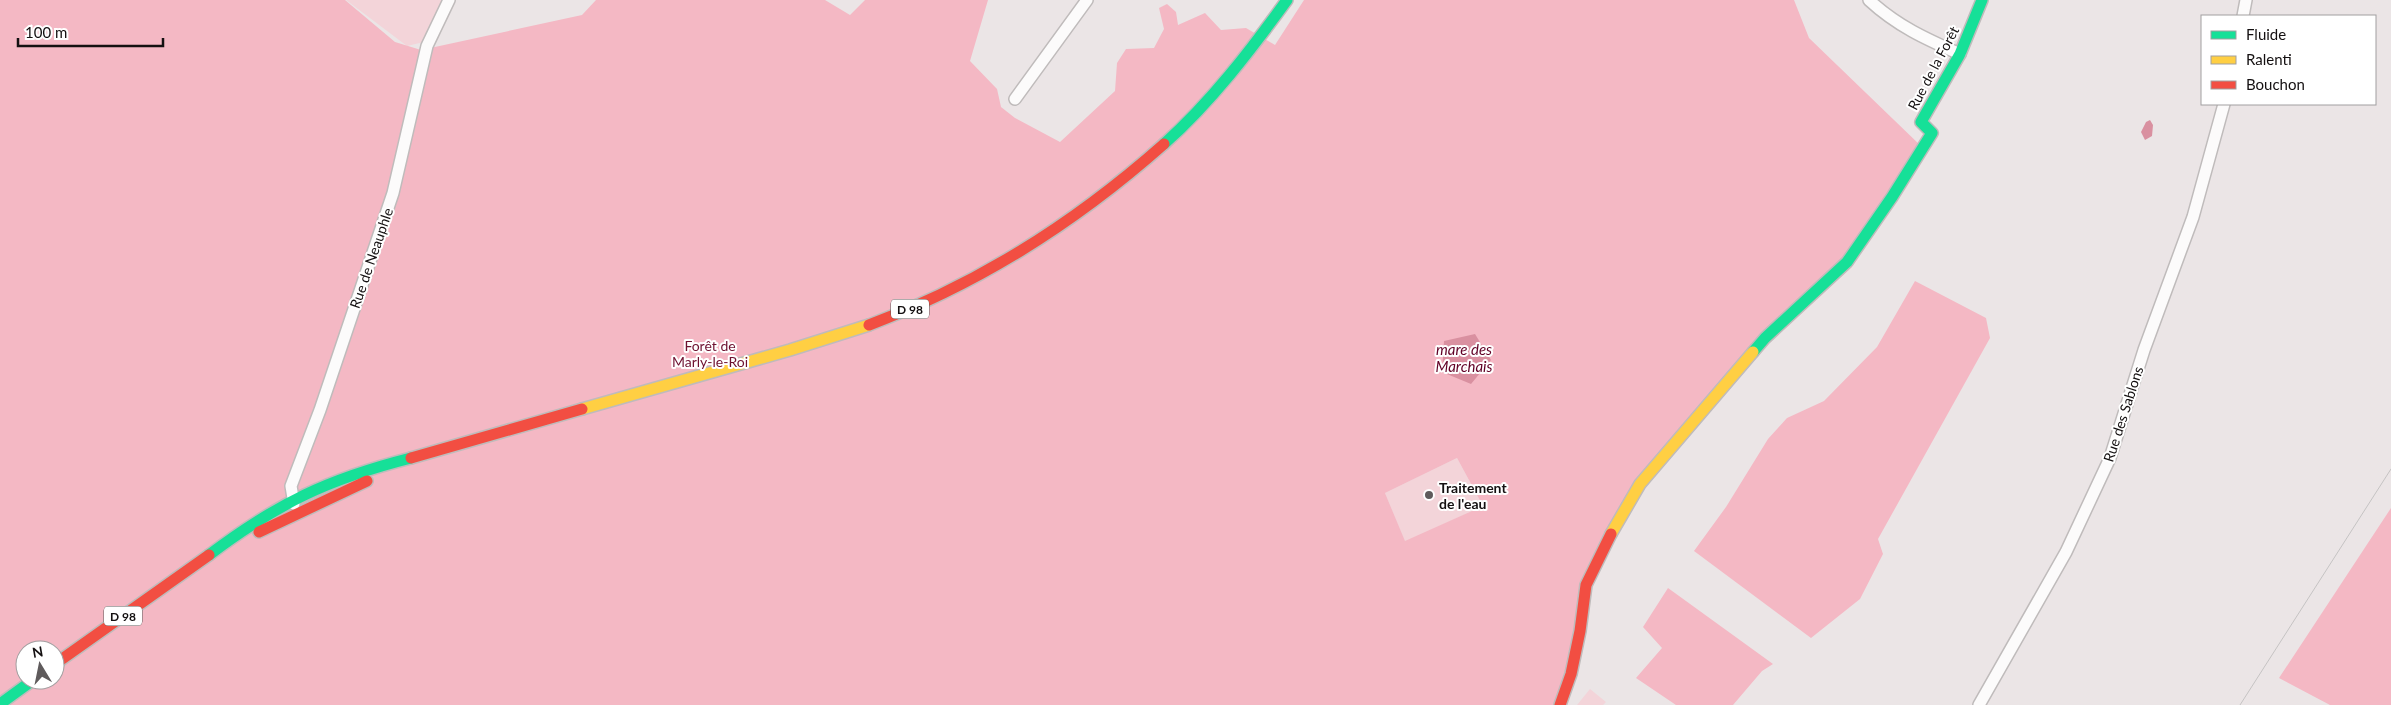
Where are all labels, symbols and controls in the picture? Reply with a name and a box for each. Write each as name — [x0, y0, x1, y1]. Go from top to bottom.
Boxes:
scale bar — [18, 15, 162, 47]
legend — [2201, 15, 2376, 105]
text: 100 m — [25, 23, 67, 41]
street label: Rue de la Forêt — [1904, 23, 1962, 113]
text: Fluide — [2246, 25, 2286, 43]
text: Ralenti — [2246, 50, 2292, 68]
text: Bouchon — [2246, 75, 2305, 93]
street label: Rue de Neauphle — [346, 206, 396, 310]
road number: D 98 — [891, 300, 929, 318]
park label: Forêt de Marly-le-Roi — [672, 337, 748, 370]
water label: mare des Marchais — [1435, 340, 1493, 375]
street label: Rue des Sablons — [2100, 364, 2146, 464]
place label: Traitement de l'eau — [1439, 479, 1507, 512]
marker: Traitement de l'eau — [1423, 489, 1435, 501]
road number: D 98 — [104, 606, 142, 626]
north arrow — [15, 640, 65, 690]
text: N — [31, 642, 44, 661]

